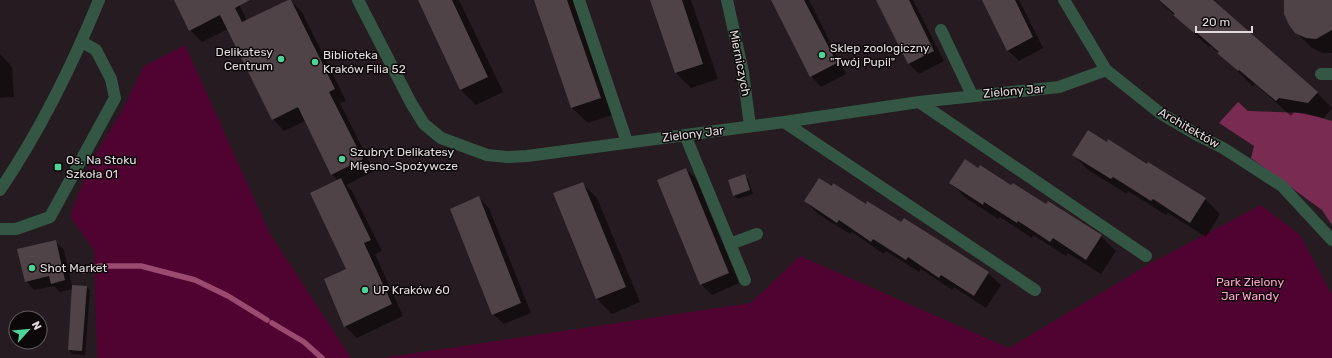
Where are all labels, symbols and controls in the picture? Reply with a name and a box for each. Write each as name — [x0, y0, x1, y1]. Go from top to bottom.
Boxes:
scale bar — [1196, 8, 1252, 34]
text: 20 m — [1202, 15, 1230, 29]
street label: Mierniczych — [727, 29, 753, 97]
place label: Sklep zoologiczny "Twój Pupil" — [830, 41, 930, 69]
place label: Delikatesy Centrum — [216, 45, 273, 73]
place label: Biblioteka Kraków Filia 52 — [323, 48, 406, 76]
marker: Sklep zoologiczny "Twój Pupil" — [817, 50, 827, 60]
marker: Delikatesy Centrum — [276, 54, 286, 64]
marker: Biblioteka Kraków Filia 52 — [310, 57, 320, 67]
street label: Zielony Jar — [983, 81, 1046, 101]
street label: Architektów — [1156, 105, 1222, 151]
street label: Zielony Jar — [662, 123, 725, 145]
place label: Szubryt Delikatesy Mięsno-Spożywcze — [350, 145, 458, 173]
place label: Os. Na Stoku Szkoła 01 — [66, 153, 137, 181]
marker: Szubryt Delikatesy Mięsno-Spożywcze — [337, 154, 347, 164]
marker: Os. Na Stoku Szkoła 01 — [53, 162, 63, 172]
place label: Shot Market — [40, 261, 108, 275]
marker: Shot Market — [27, 263, 37, 273]
park label: Park Zielony Jar Wandy — [1216, 275, 1284, 303]
place label: UP Kraków 60 — [373, 283, 450, 297]
marker: UP Kraków 60 — [360, 285, 370, 295]
north arrow — [8, 310, 48, 350]
text: N — [29, 319, 44, 332]

